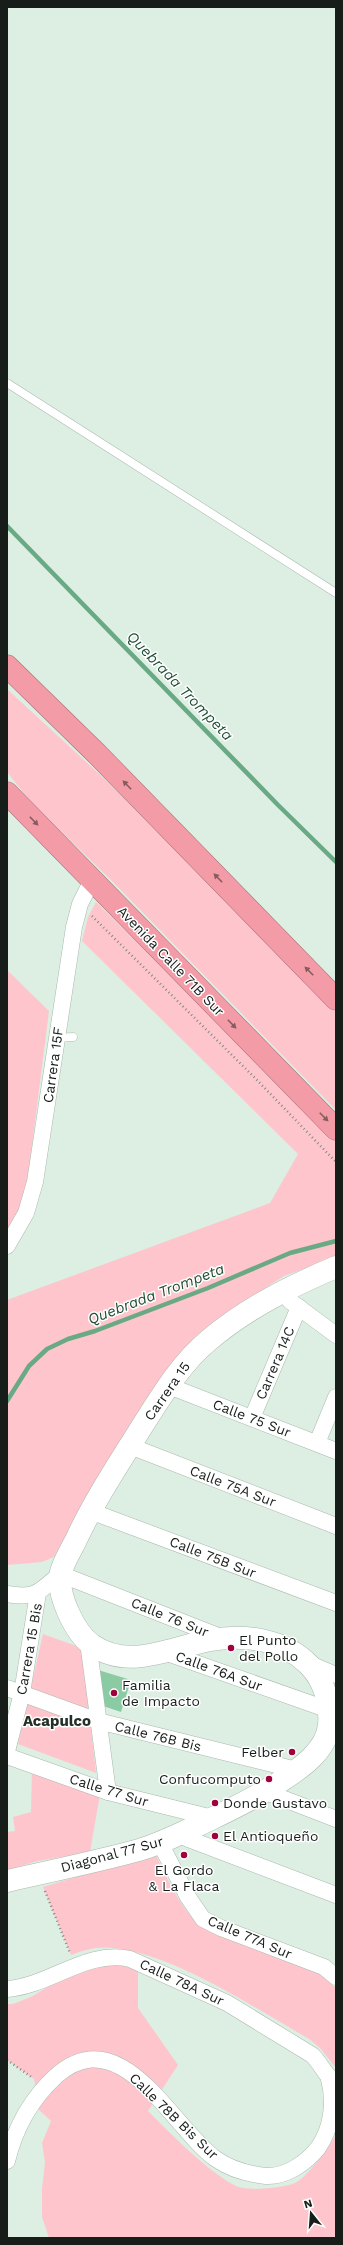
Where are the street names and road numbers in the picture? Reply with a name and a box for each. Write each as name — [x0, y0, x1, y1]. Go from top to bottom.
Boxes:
street label: Avenida Calle 71B Sur — [114, 903, 228, 1019]
street label: Carrera 15F — [40, 1026, 66, 1104]
street label: Carrera 14C — [252, 1324, 298, 1402]
street label: Carrera 15 — [141, 1359, 193, 1423]
street label: Calle 75 Sur — [211, 1396, 294, 1440]
street label: Calle 75A Sur — [188, 1462, 279, 1510]
street label: Calle 75B Sur — [167, 1533, 259, 1581]
street label: Calle 76 Sur — [129, 1594, 212, 1640]
street label: Carrera 15 Bis — [13, 1602, 45, 1696]
street label: Calle 76A Sur — [173, 1648, 265, 1694]
street label: Calle 76B Bis — [113, 1718, 203, 1754]
street label: Calle 77 Sur — [68, 1770, 151, 1810]
street label: Diagonal 77 Sur — [59, 1833, 165, 1875]
street label: Calle 77A Sur — [205, 1912, 295, 1962]
street label: Calle 78A Sur — [137, 1955, 227, 2009]
street label: Calle 78B Bis Sur — [126, 2070, 222, 2163]

